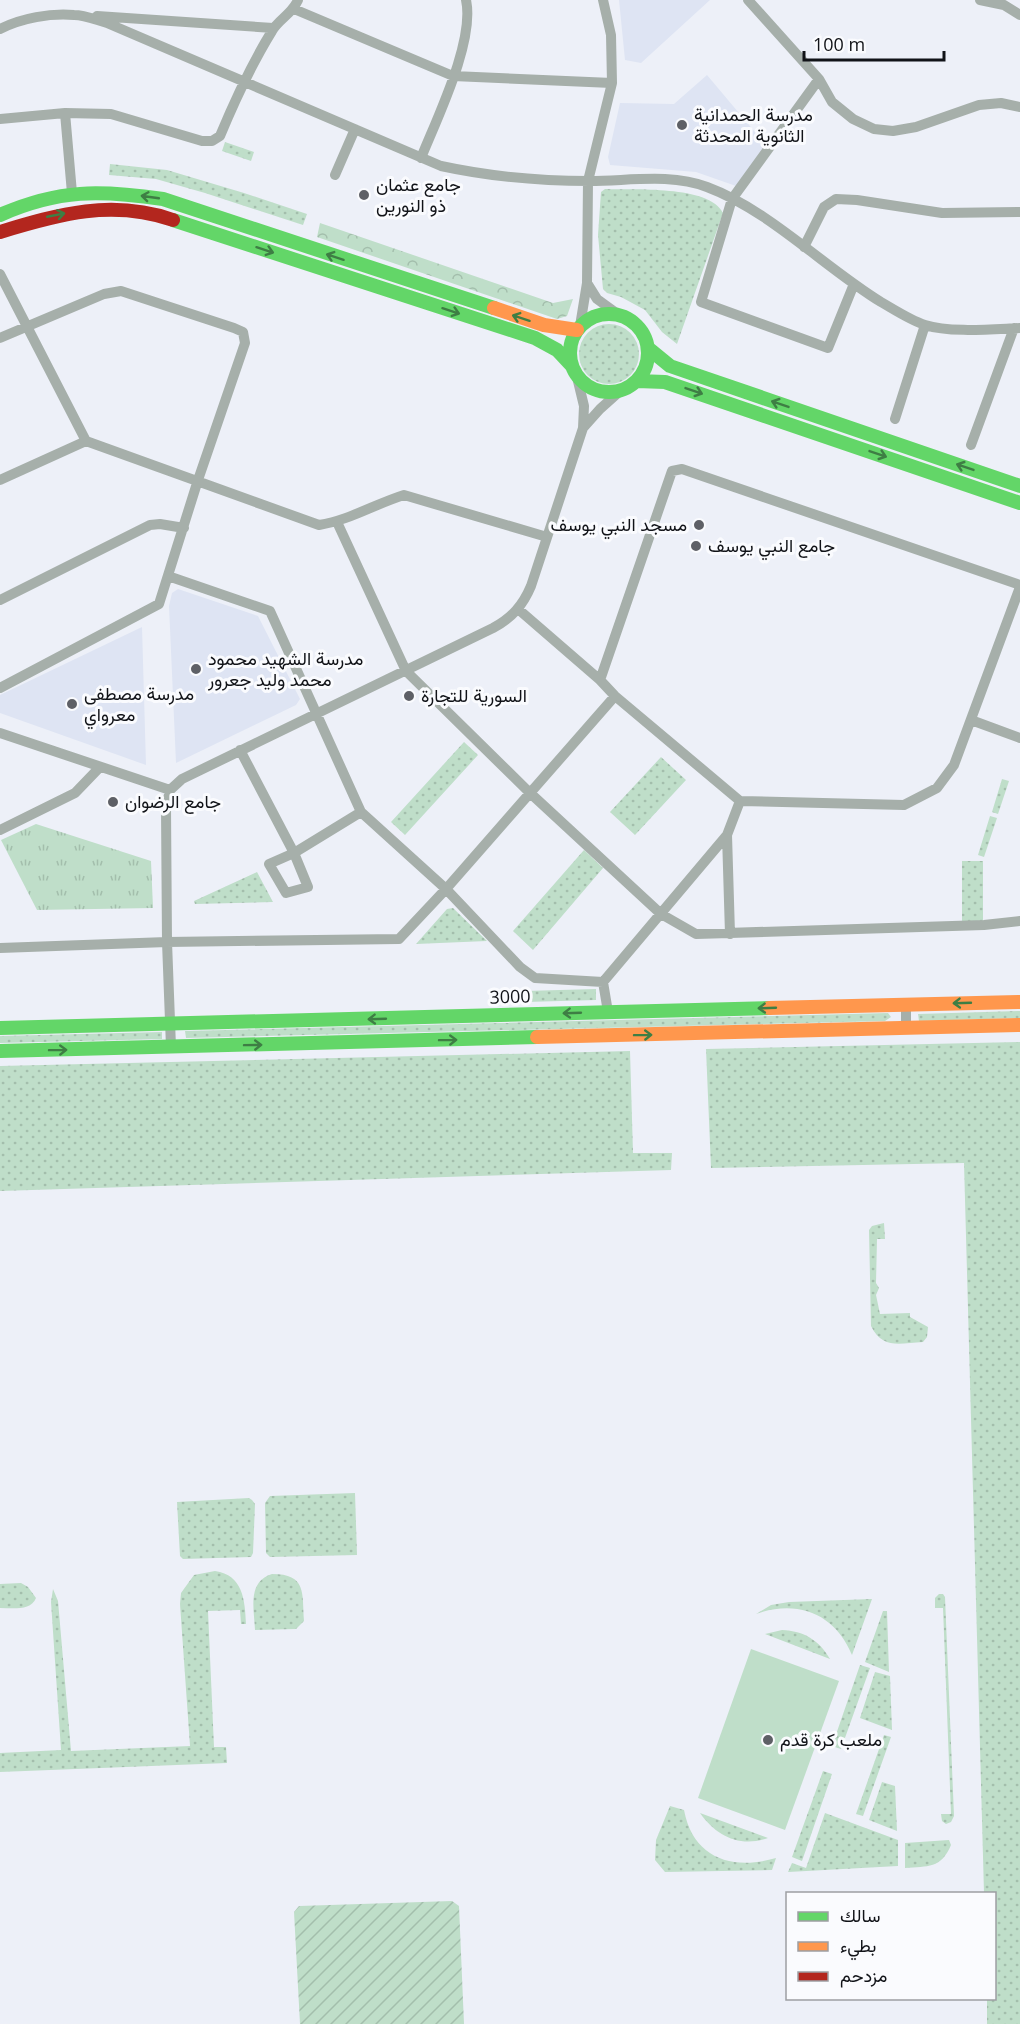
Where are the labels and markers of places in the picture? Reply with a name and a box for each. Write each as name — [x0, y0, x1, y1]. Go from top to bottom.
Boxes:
place label: مدرسة الحمدانية الثانوية المحدثة — [694, 102, 813, 147]
marker: مدرسة الحمدانية الثانوية المحدثة — [675, 118, 689, 132]
place label: جامع عثمان ذو النورين — [376, 172, 461, 217]
marker: جامع عثمان ذو النورين — [357, 188, 371, 202]
place label: مسجد النبي يوسف — [550, 512, 687, 540]
marker: مسجد النبي يوسف — [692, 518, 706, 532]
place label: جامع النبي يوسف — [708, 533, 835, 561]
marker: جامع النبي يوسف — [689, 539, 703, 553]
place label: مدرسة الشهيد محمود محمد وليد جعرور — [207, 646, 363, 691]
marker: مدرسة الشهيد محمود محمد وليد جعرور — [189, 662, 203, 676]
place label: مدرسة مصطفى معرواي — [84, 681, 194, 730]
place label: السورية للتجارة — [421, 683, 527, 707]
marker: السورية للتجارة — [402, 689, 416, 703]
marker: مدرسة مصطفى معرواي — [65, 697, 79, 711]
place label: جامع الرضوان — [125, 789, 221, 814]
marker: جامع الرضوان — [106, 795, 120, 809]
place label: ملعب كرة قدم — [780, 1727, 882, 1752]
marker: ملعب كرة قدم — [761, 1733, 775, 1747]

